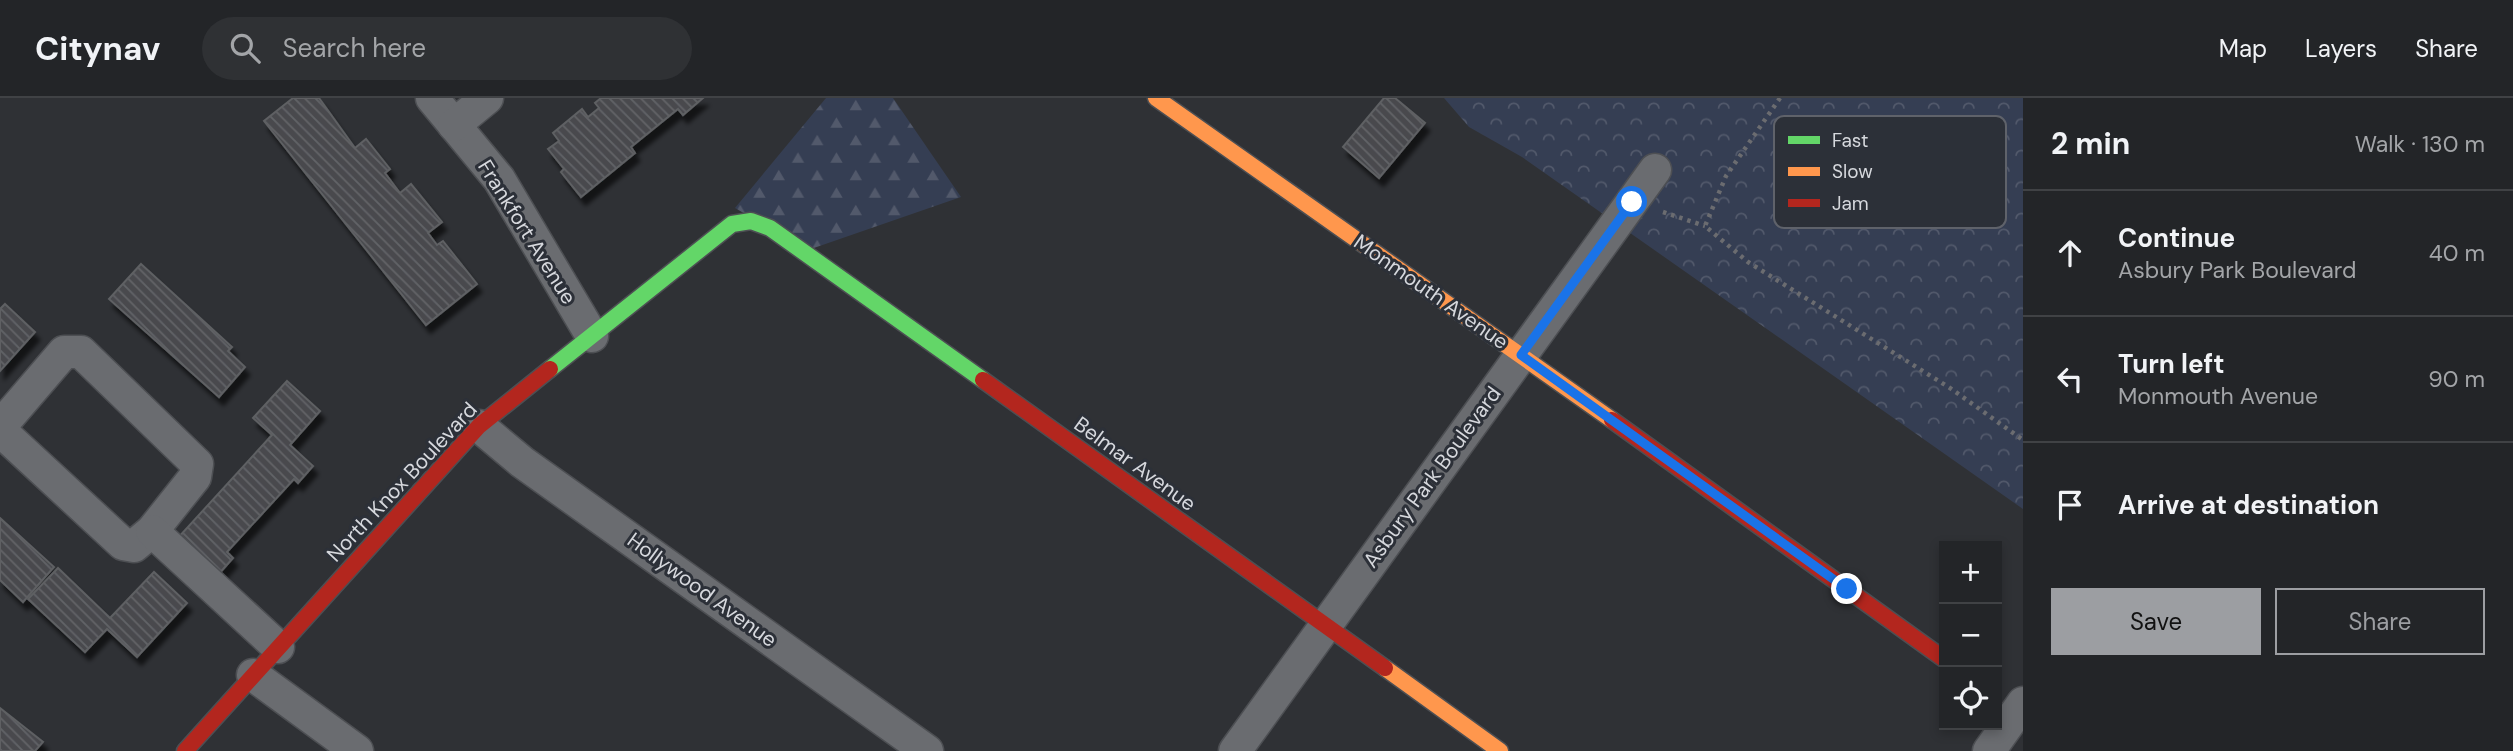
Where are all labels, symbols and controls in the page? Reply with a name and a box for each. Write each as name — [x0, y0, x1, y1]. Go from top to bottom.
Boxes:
search box — [202, 17, 692, 80]
text: Citynav — [35, 27, 160, 70]
icon: search — [226, 29, 264, 67]
text: Search here — [282, 31, 426, 65]
text: Map — [2219, 33, 2267, 64]
text: Layers — [2305, 33, 2377, 64]
text: Share — [2415, 33, 2478, 64]
legend — [1774, 116, 2006, 228]
text: 2 min — [2051, 124, 2130, 163]
text: Fast — [1832, 128, 1868, 153]
text: Walk · 130 m — [2355, 129, 2485, 159]
street label: Frankfort Avenue — [471, 155, 583, 310]
text: Slow — [1832, 159, 1873, 184]
route start — [1616, 186, 1647, 217]
text: Jam — [1832, 191, 1869, 216]
text: Continue — [2118, 221, 2235, 255]
street label: Monmouth Avenue — [1348, 228, 1514, 356]
icon: ahead — [2051, 234, 2089, 272]
text: 40 m — [2429, 238, 2485, 268]
text: Asbury Park Boulevard — [2118, 255, 2356, 285]
text: Turn left — [2118, 347, 2225, 381]
icon: left — [2051, 360, 2089, 398]
text: 90 m — [2428, 364, 2485, 394]
street label: Asbury Park Boulevard — [1357, 381, 1507, 573]
text: Monmouth Avenue — [2118, 381, 2318, 411]
street label: North Knox Boulevard — [321, 396, 483, 568]
street label: Belmar Avenue — [1068, 410, 1202, 518]
icon: arrive — [2051, 486, 2089, 524]
text: Arrive at destination — [2118, 488, 2379, 522]
street label: Hollywood Avenue — [622, 526, 782, 654]
map controls — [1939, 541, 2002, 730]
button: + — [1939, 541, 2002, 604]
route end — [1831, 573, 1862, 604]
button: Save — [2051, 588, 2261, 655]
button: Share — [2275, 588, 2485, 655]
button: − — [1939, 604, 2002, 667]
button: locate — [1939, 667, 2002, 730]

